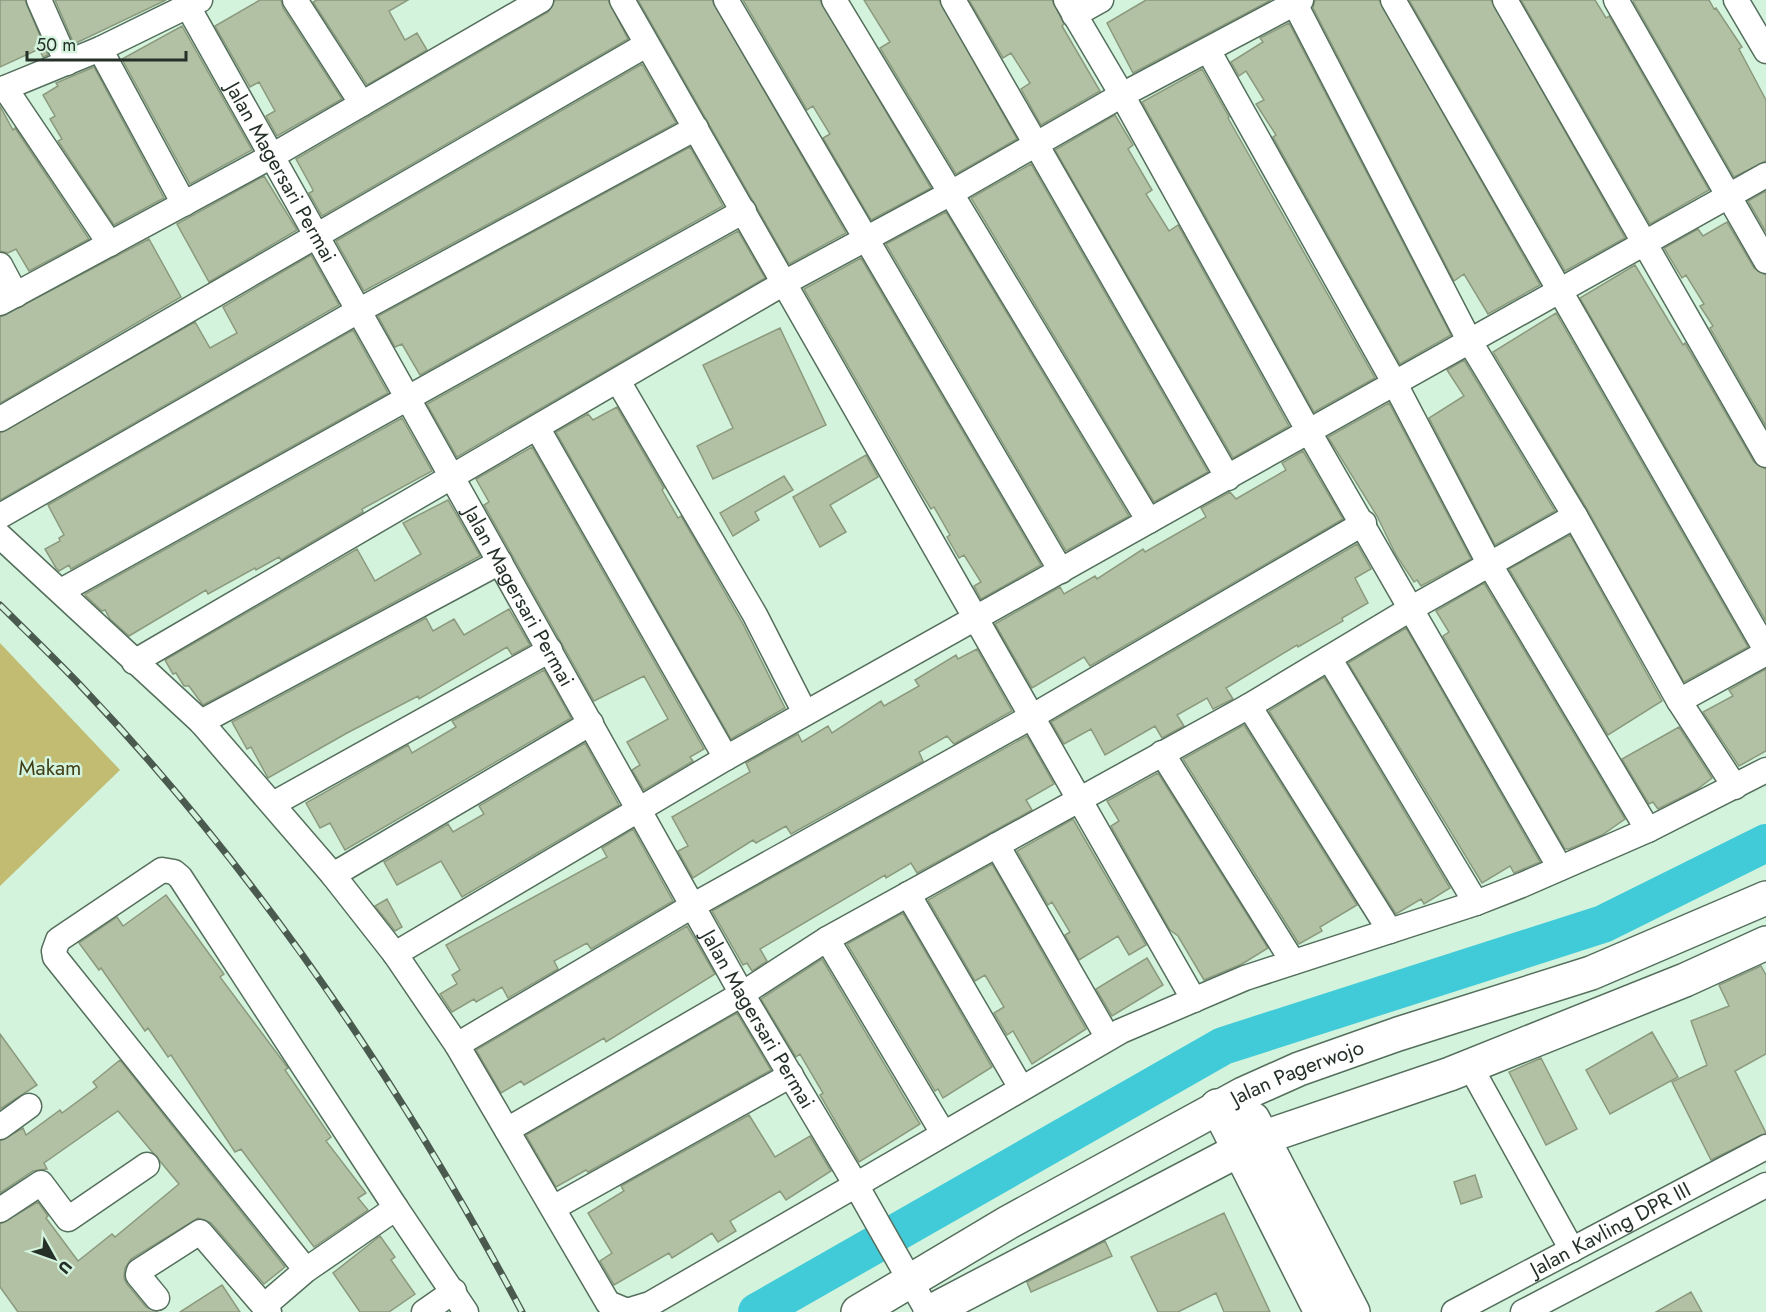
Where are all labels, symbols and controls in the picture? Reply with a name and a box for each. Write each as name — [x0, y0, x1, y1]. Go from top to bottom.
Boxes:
scale bar — [27, 24, 186, 62]
text: 50 m — [36, 32, 76, 58]
street label: Jalan Magersari Permai — [217, 74, 344, 268]
street label: Jalan Magersari Permai — [455, 498, 582, 692]
park label: Makam — [19, 753, 81, 783]
street label: Jalan Magersari Permai — [692, 922, 822, 1115]
street label: Jalan Pagerwojo — [1223, 1032, 1368, 1114]
street label: Jalan Kavling DPR III — [1522, 1174, 1696, 1285]
north arrow — [24, 1228, 84, 1288]
text: U — [53, 1256, 78, 1279]

